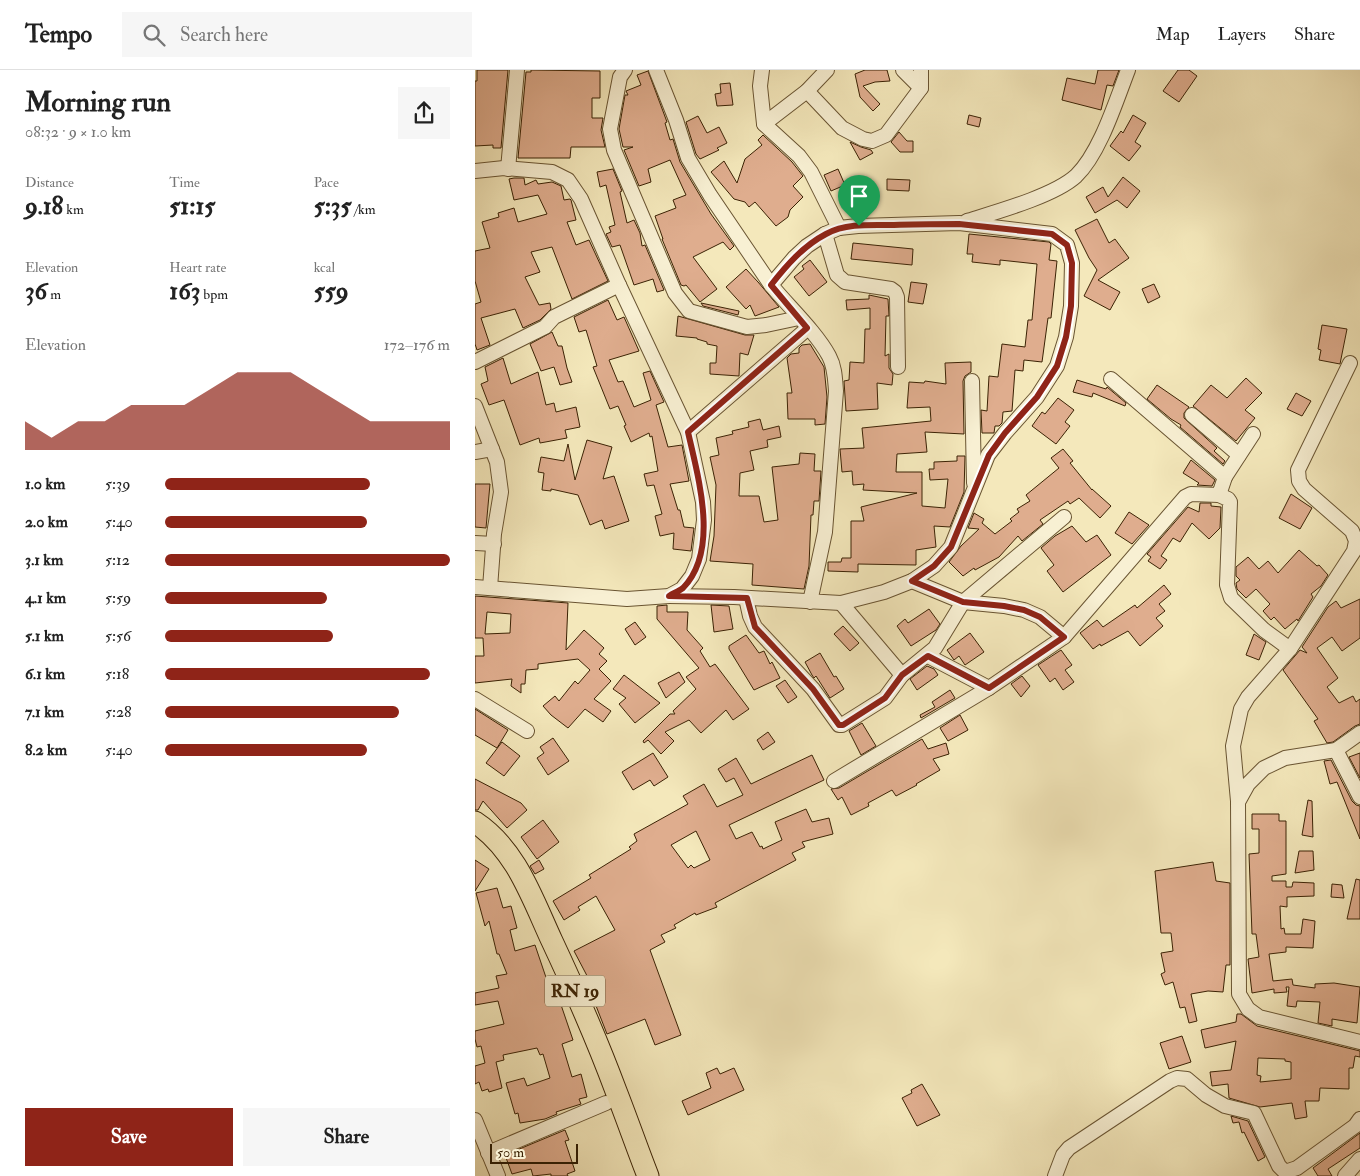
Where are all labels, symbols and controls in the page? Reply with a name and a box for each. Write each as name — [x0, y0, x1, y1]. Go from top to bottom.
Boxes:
search box — [122, 12, 472, 57]
text: Tempo — [25, 19, 92, 50]
icon: search — [140, 21, 168, 49]
text: Search here — [180, 23, 268, 47]
text: Map — [1156, 23, 1190, 46]
text: Layers — [1218, 23, 1266, 46]
text: Share — [1294, 23, 1335, 46]
text: Morning run — [25, 85, 171, 120]
button: share — [398, 87, 450, 139]
text: 08:32 · 9 × 1.0 km — [25, 122, 131, 142]
text: Distance — [25, 174, 74, 191]
text: Time — [169, 174, 200, 191]
text: Pace — [314, 174, 339, 191]
pin — [838, 175, 880, 226]
icon: arrive — [845, 182, 873, 210]
text: 9.18 — [25, 191, 63, 222]
text: 51:15 — [169, 191, 215, 222]
text: 5:35 — [314, 191, 351, 222]
text: km — [63, 201, 84, 218]
text: /km — [351, 201, 376, 218]
text: Elevation — [25, 259, 78, 276]
text: Heart rate — [169, 259, 226, 276]
text: kcal — [314, 259, 335, 276]
text: 36 — [25, 276, 47, 307]
text: 163 — [169, 276, 200, 307]
text: 559 — [314, 276, 348, 307]
text: m — [47, 286, 61, 303]
text: bpm — [200, 286, 228, 303]
text: Elevation — [25, 335, 86, 355]
text: 172–176 m — [384, 335, 450, 355]
text: 1.0 km — [25, 474, 65, 494]
text: 5:39 — [105, 474, 130, 494]
text: 2.0 km — [25, 512, 68, 532]
text: 5:40 — [105, 512, 133, 532]
text: 3.1 km — [25, 550, 63, 570]
text: 5:12 — [105, 550, 130, 570]
text: 4.1 km — [25, 588, 66, 608]
text: 5:59 — [105, 588, 131, 608]
text: 5.1 km — [25, 626, 64, 646]
text: 5:56 — [105, 626, 131, 646]
text: 6.1 km — [25, 664, 65, 684]
text: 5:18 — [105, 664, 129, 684]
text: 7.1 km — [25, 702, 64, 722]
text: 5:28 — [105, 702, 132, 722]
text: 8.2 km — [25, 740, 67, 760]
text: 5:40 — [105, 740, 133, 760]
road number: RN 19 — [545, 976, 605, 1006]
button: Save — [25, 1108, 233, 1166]
button: Share — [243, 1108, 450, 1166]
scale bar — [490, 1141, 577, 1164]
text: 50 m — [497, 1144, 524, 1161]

